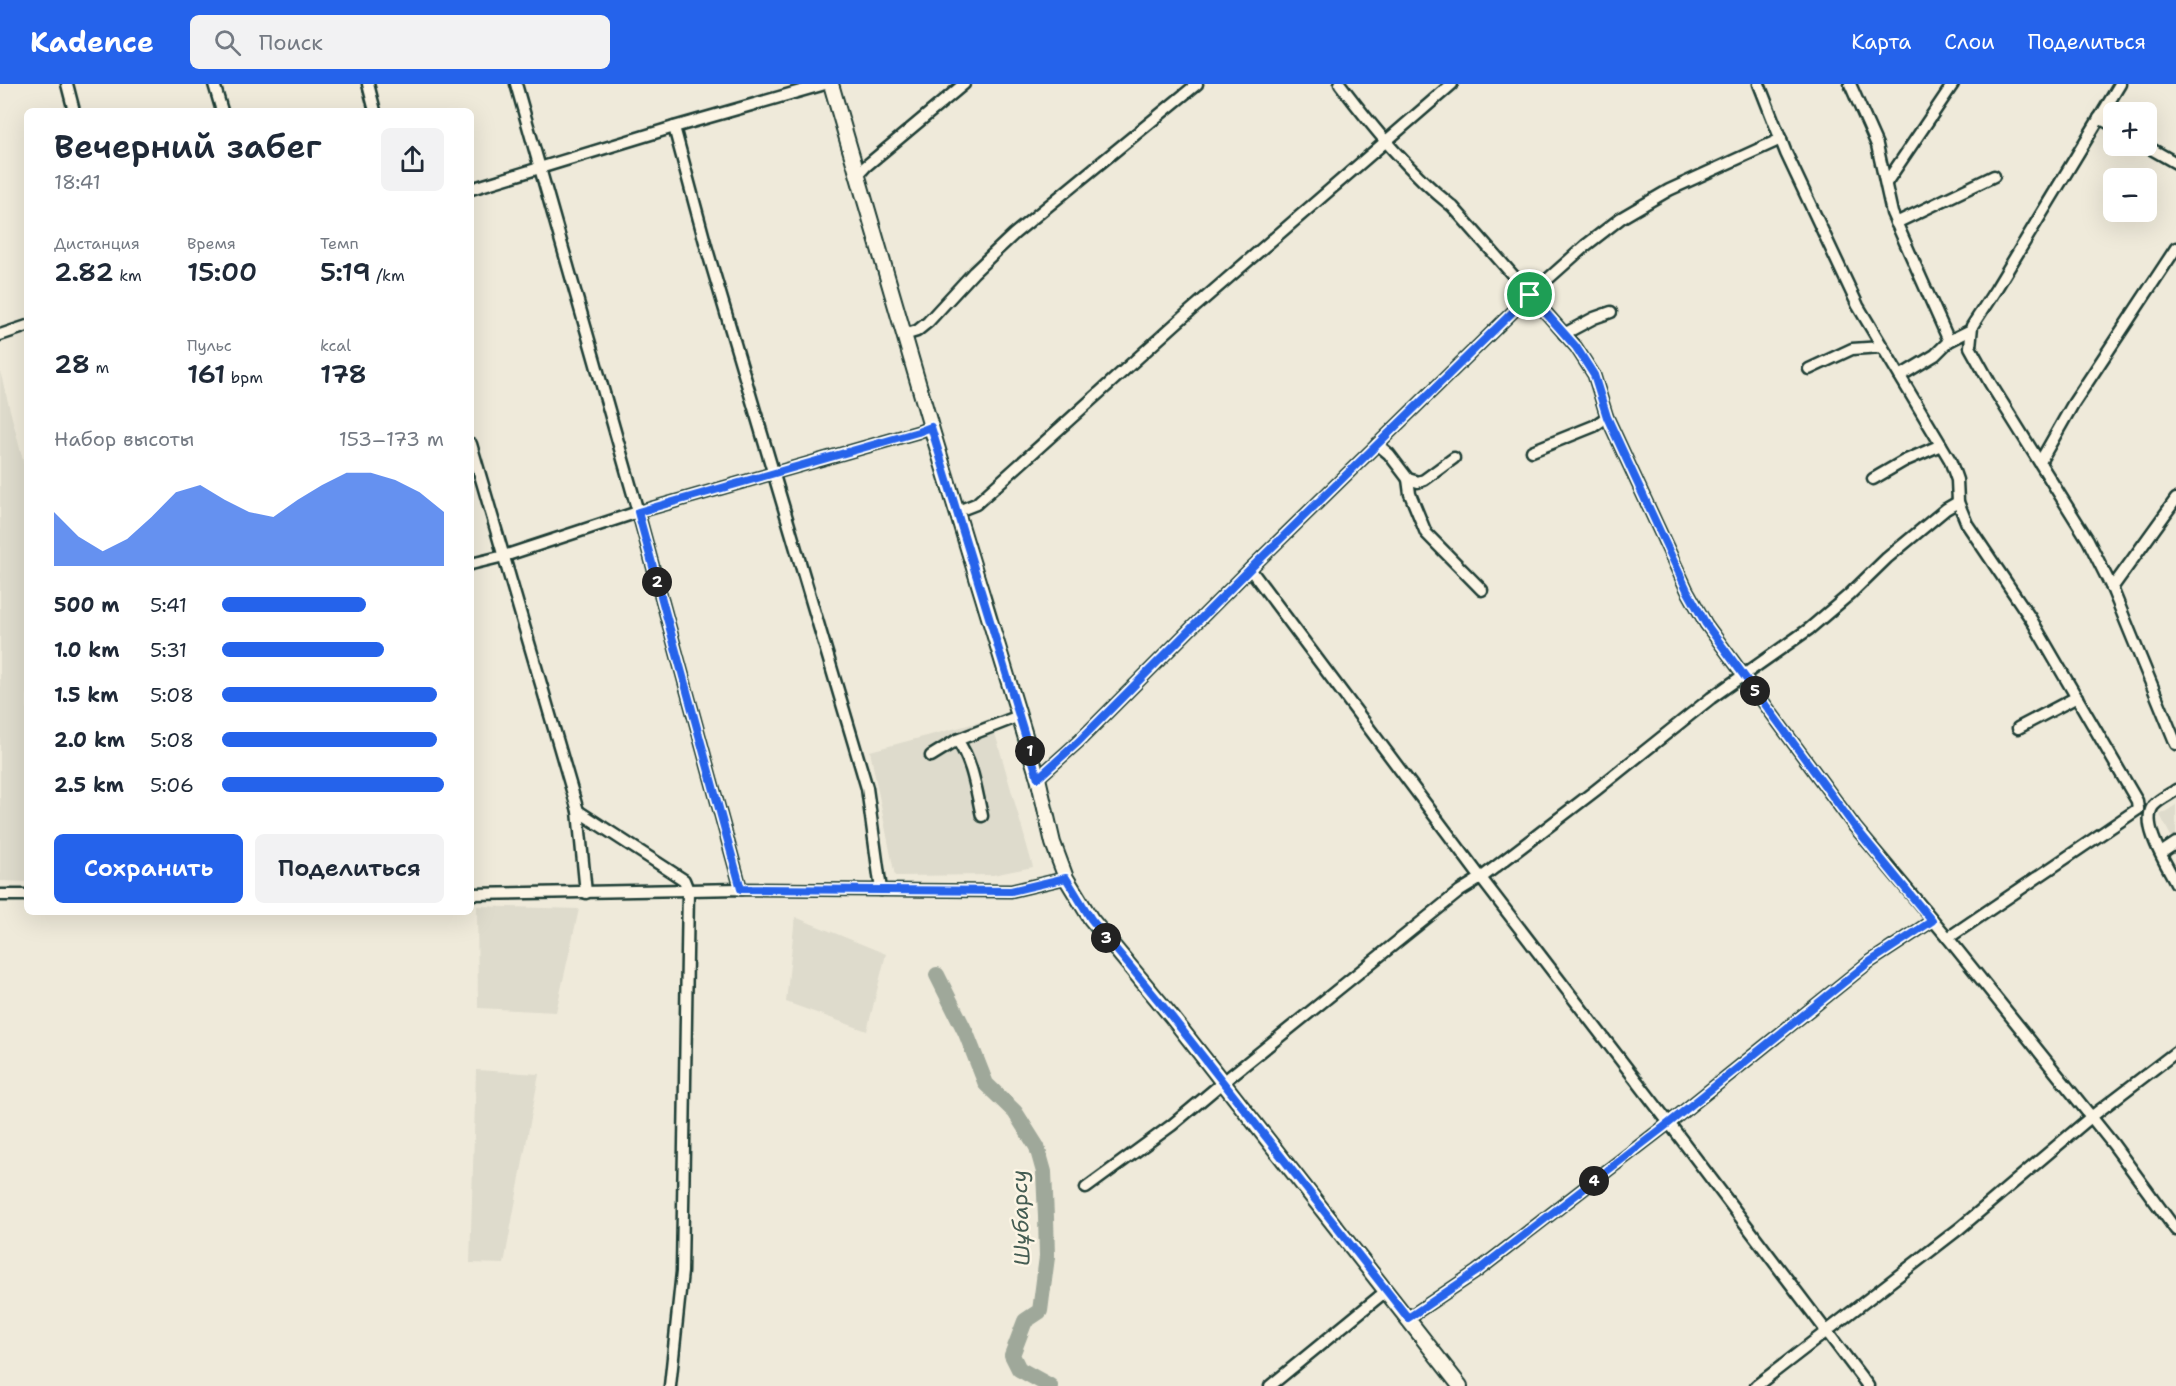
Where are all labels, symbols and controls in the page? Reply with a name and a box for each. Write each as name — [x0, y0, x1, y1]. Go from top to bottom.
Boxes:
search box — [190, 15, 610, 69]
text: Kadence — [30, 23, 154, 61]
icon: search — [211, 26, 244, 59]
text: Поиск — [259, 28, 323, 57]
text: Карта — [1851, 28, 1911, 56]
text: Слои — [1944, 28, 1995, 56]
text: Поделиться — [2028, 28, 2146, 56]
map controls — [2103, 102, 2157, 222]
button: + — [2103, 102, 2157, 156]
text: Вечерний забег — [54, 124, 322, 169]
button: share — [381, 128, 444, 191]
button: − — [2103, 168, 2157, 222]
text: 18:41 — [54, 169, 101, 195]
text: Дистанция — [54, 233, 140, 254]
text: Время — [187, 233, 236, 254]
text: Темп — [320, 233, 359, 254]
text: 2.82 — [54, 254, 114, 289]
text: 15:00 — [187, 254, 257, 289]
text: 5:19 — [320, 254, 371, 289]
text: km — [114, 265, 142, 286]
text: /km — [371, 265, 405, 286]
pin — [1504, 269, 1555, 320]
icon: arrive — [1513, 278, 1546, 311]
text: Пульс — [187, 335, 232, 356]
text: kcal — [320, 335, 351, 356]
text: 28 — [54, 346, 90, 381]
text: 161 — [187, 356, 225, 391]
text: 178 — [320, 356, 367, 391]
text: m — [90, 357, 109, 378]
text: bpm — [225, 367, 263, 388]
text: Набор высоты — [54, 426, 194, 452]
text: 153–173 m — [339, 426, 444, 452]
pin: 2 — [642, 567, 672, 597]
text: 2 — [651, 571, 663, 592]
text: 500 m — [54, 592, 120, 618]
text: 5:41 — [150, 592, 187, 618]
text: 1.0 km — [54, 637, 119, 663]
text: 5:31 — [150, 637, 187, 663]
pin: 5 — [1740, 676, 1770, 706]
text: 5 — [1750, 680, 1760, 701]
text: 1.5 km — [54, 682, 118, 708]
text: 5:08 — [150, 682, 194, 708]
text: 2.0 km — [54, 727, 125, 753]
text: 5:08 — [150, 727, 194, 753]
pin: 1 — [1015, 736, 1045, 766]
text: 1 — [1026, 740, 1034, 761]
text: 2.5 km — [54, 772, 124, 798]
text: 5:06 — [150, 772, 194, 798]
button: Сохранить — [54, 834, 243, 903]
button: Поделиться — [255, 834, 444, 903]
pin: 3 — [1091, 923, 1121, 953]
text: 3 — [1100, 927, 1112, 948]
pin: 4 — [1579, 1166, 1609, 1196]
water label: Шұбарсу — [1004, 1169, 1037, 1267]
text: 4 — [1588, 1170, 1600, 1191]

